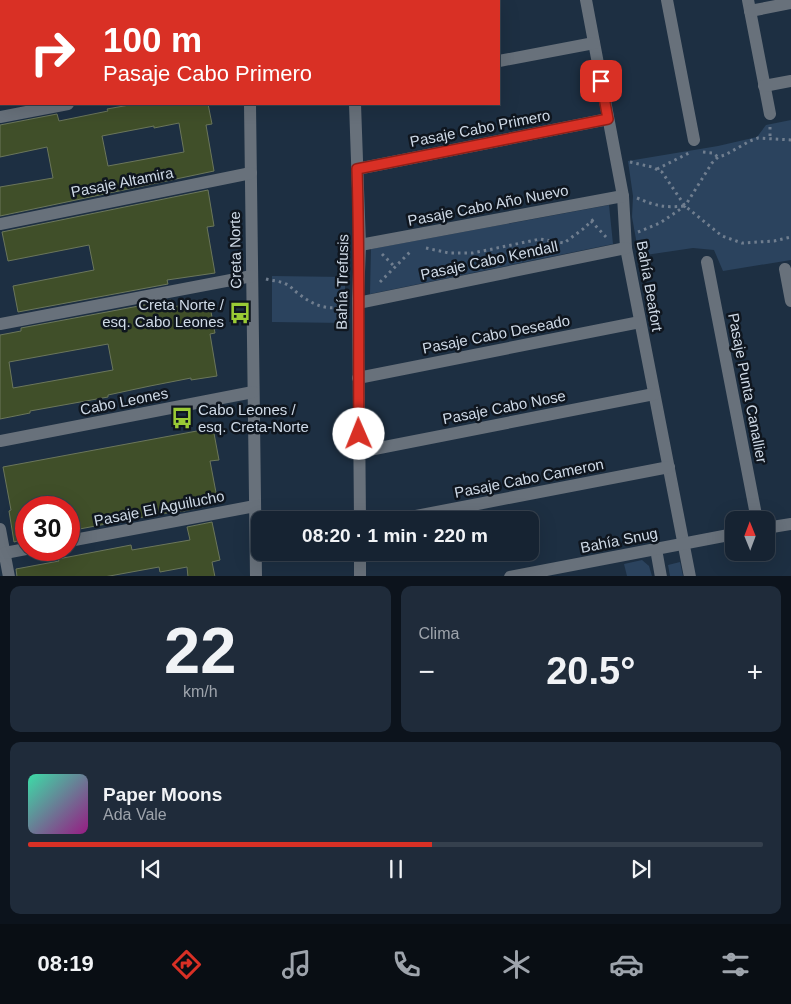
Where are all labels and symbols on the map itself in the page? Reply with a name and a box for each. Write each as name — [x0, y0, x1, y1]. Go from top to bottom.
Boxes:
pin — [580, 60, 622, 102]
street label: Pasaje Cabo Primero — [408, 106, 552, 150]
street label: Pasaje Altamira — [69, 164, 175, 200]
street label: Pasaje Cabo Año Nuevo — [406, 181, 570, 229]
street label: Creta Norte — [226, 211, 244, 289]
street label: Bahía Trefusis — [333, 234, 351, 330]
street label: Pasaje Cabo Kendall — [419, 237, 559, 283]
street label: Bahía Beafort — [634, 239, 666, 333]
place label: Creta Norte / esq. Cabo Leones — [102, 296, 225, 330]
bus stop icon: Creta Norte / esq. Cabo Leones — [227, 300, 253, 326]
street label: Pasaje Cabo Deseado — [421, 311, 571, 357]
street label: Pasaje Punta Canallier — [725, 311, 771, 465]
street label: Cabo Leones — [79, 384, 169, 418]
street label: Pasaje Cabo Nose — [441, 387, 567, 427]
place label: Cabo Leones / esq. Creta-Norte — [198, 401, 309, 435]
bus stop icon: Cabo Leones / esq. Creta-Norte — [169, 405, 195, 431]
position arrow — [332, 407, 384, 459]
street label: Pasaje Cabo Cameron — [453, 455, 605, 501]
street label: Pasaje El Aguilucho — [92, 487, 226, 529]
speed limit sign: 30 — [15, 496, 80, 561]
north arrow — [725, 511, 775, 561]
street label: Bahía Snug — [579, 524, 659, 556]

